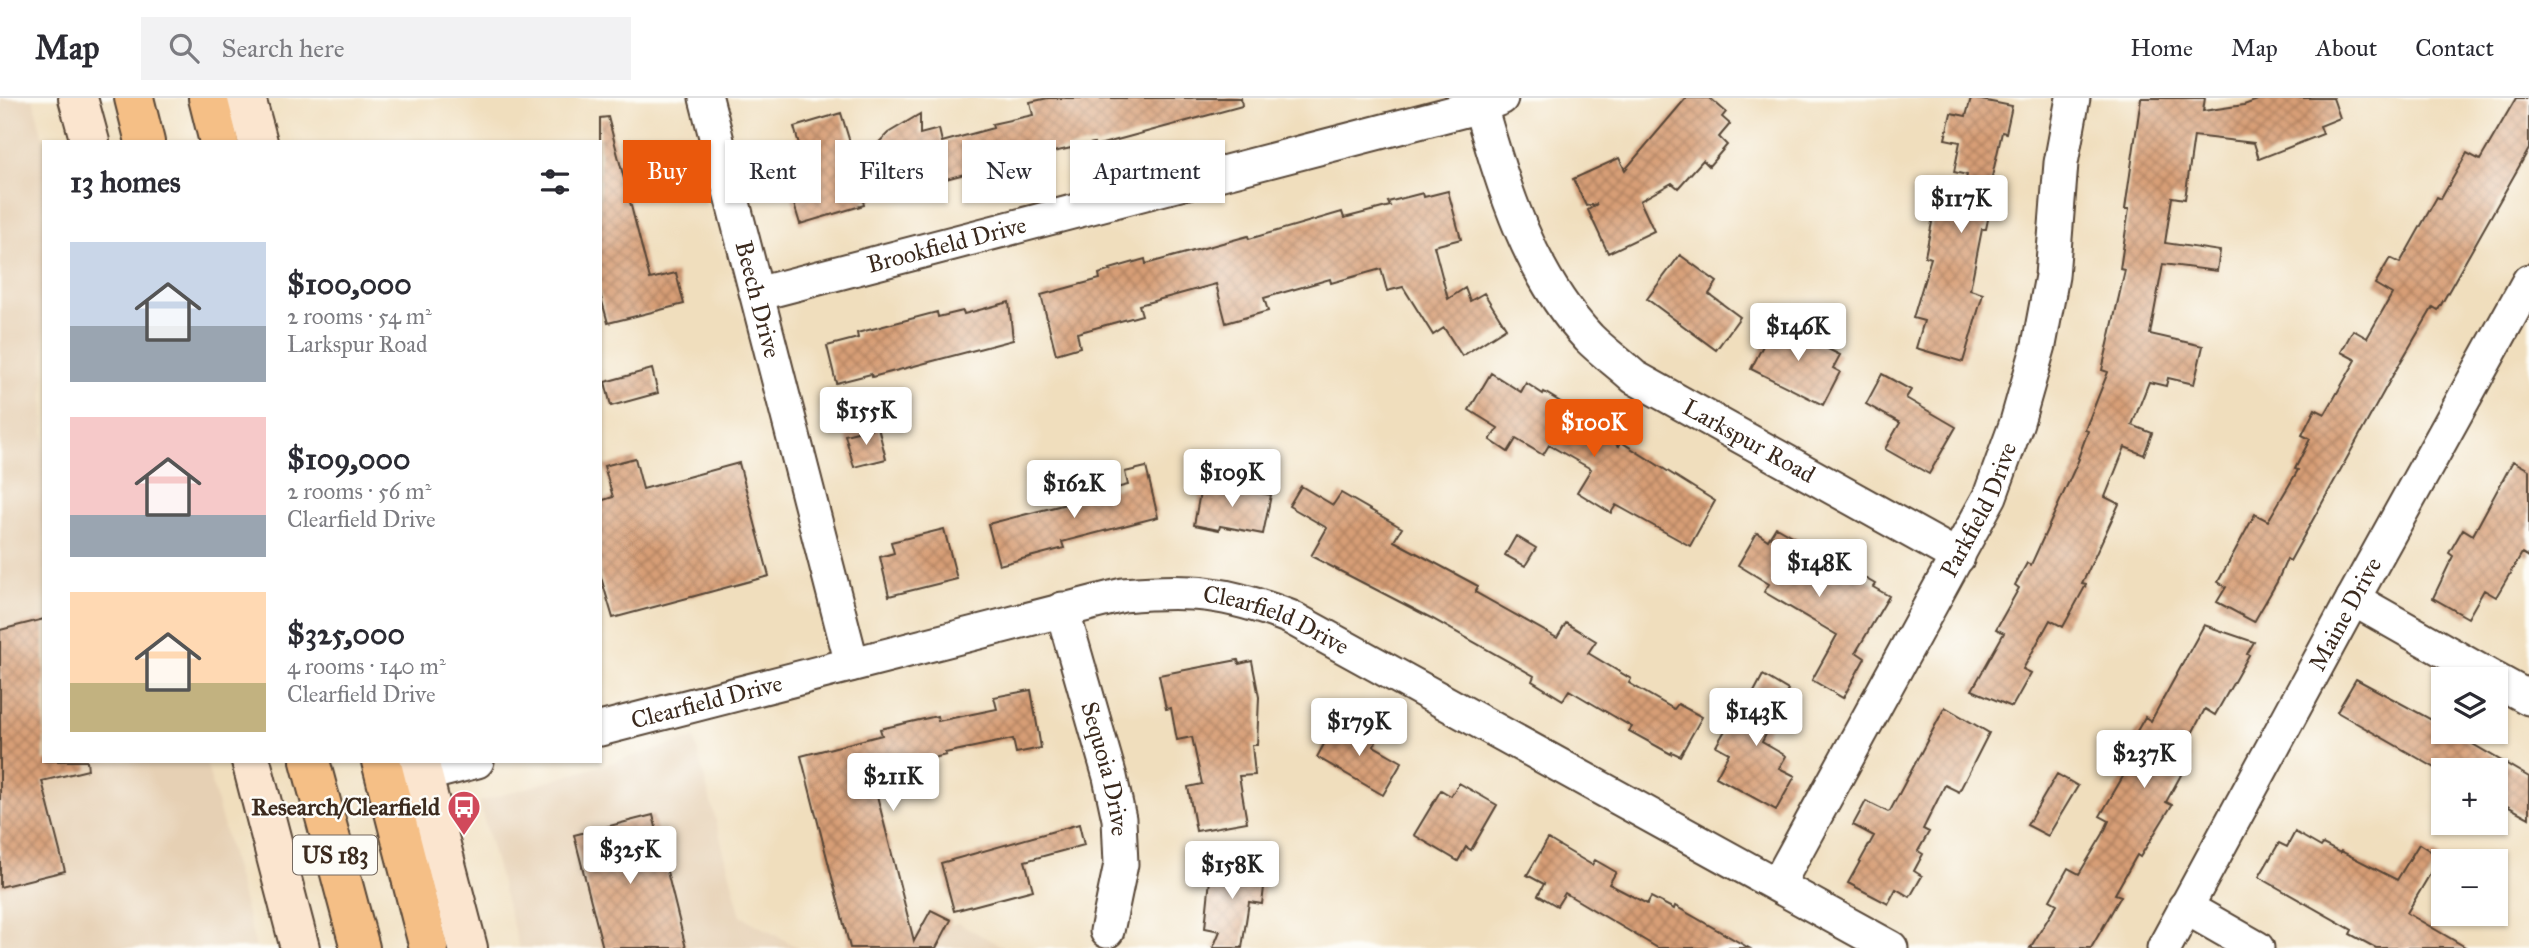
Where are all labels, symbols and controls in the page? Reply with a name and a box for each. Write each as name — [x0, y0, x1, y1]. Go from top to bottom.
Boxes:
search box — [141, 17, 631, 80]
text: Map — [35, 28, 99, 68]
icon: search — [165, 29, 203, 67]
text: Search here — [221, 32, 345, 64]
text: Home — [2130, 33, 2193, 63]
text: Map — [2231, 33, 2278, 63]
text: About — [2316, 33, 2377, 63]
text: Contact — [2415, 33, 2494, 63]
chip: Buy — [623, 140, 711, 203]
chip: Rent — [725, 140, 821, 203]
chip: Filters — [835, 140, 948, 203]
chip: New — [962, 140, 1056, 203]
chip: Apartment — [1070, 140, 1225, 203]
icon: filters — [536, 163, 574, 201]
text: 13 homes — [70, 164, 181, 200]
pin: $117K — [1912, 176, 2010, 235]
text: $117K — [1931, 184, 1991, 212]
street label: Brookfield Drive — [864, 210, 1029, 280]
street label: Beech Drive — [728, 238, 787, 361]
text: $100,000 — [287, 266, 412, 302]
icon: home — [126, 270, 210, 354]
text: 2 rooms · 54 m² — [287, 302, 432, 330]
pin: $146K — [1749, 303, 1847, 363]
text: $146K — [1766, 312, 1830, 340]
text: Larkspur Road — [287, 330, 428, 358]
pin: $155K — [817, 388, 915, 447]
street label: Larkspur Road — [1678, 392, 1820, 490]
text: $155K — [836, 396, 896, 424]
pin: $100K — [1545, 400, 1643, 459]
text: $100K — [1561, 408, 1627, 436]
street label: Parkfield Drive — [1933, 438, 2023, 583]
text: $109,000 — [287, 441, 410, 477]
icon: home — [126, 445, 210, 529]
pin: $109K — [1183, 450, 1281, 509]
text: $109K — [1200, 458, 1264, 486]
pin: $162K — [1025, 460, 1123, 520]
text: $162K — [1043, 469, 1105, 497]
text: 2 rooms · 56 m² — [287, 477, 431, 505]
text: Clearfield Drive — [287, 505, 435, 533]
pin: $148K — [1770, 540, 1868, 599]
text: $148K — [1787, 548, 1851, 576]
street label: Maine Drive — [2302, 552, 2388, 676]
street label: Clearfield Drive — [1201, 579, 1354, 662]
text: $325,000 — [287, 616, 405, 652]
icon: home — [126, 620, 210, 704]
text: 4 rooms · 140 m² — [287, 652, 446, 680]
map controls — [2431, 667, 2508, 926]
button: layers — [2431, 667, 2508, 744]
street label: Clearfield Drive — [628, 668, 785, 735]
text: Clearfield Drive — [287, 680, 435, 708]
pin: $143K — [1707, 688, 1805, 748]
text: $143K — [1725, 697, 1787, 725]
street label: Sequoia Drive — [1074, 698, 1135, 837]
pin: $179K — [1310, 698, 1408, 758]
text: $179K — [1327, 707, 1391, 735]
pin: $237K — [2095, 730, 2193, 790]
text: $237K — [2113, 739, 2175, 767]
pin: $211K — [844, 754, 942, 813]
button: + — [2431, 758, 2508, 835]
text: $211K — [863, 762, 923, 790]
bus stop icon: Research/Clearfield — [445, 788, 483, 837]
place label: Research/Clearfield — [251, 792, 441, 822]
pin: $325K — [581, 826, 679, 886]
road number: US 183 — [293, 835, 377, 874]
text: $325K — [599, 835, 661, 863]
pin: $158K — [1183, 842, 1281, 901]
button: − — [2431, 849, 2508, 926]
text: $158K — [1201, 850, 1263, 878]

